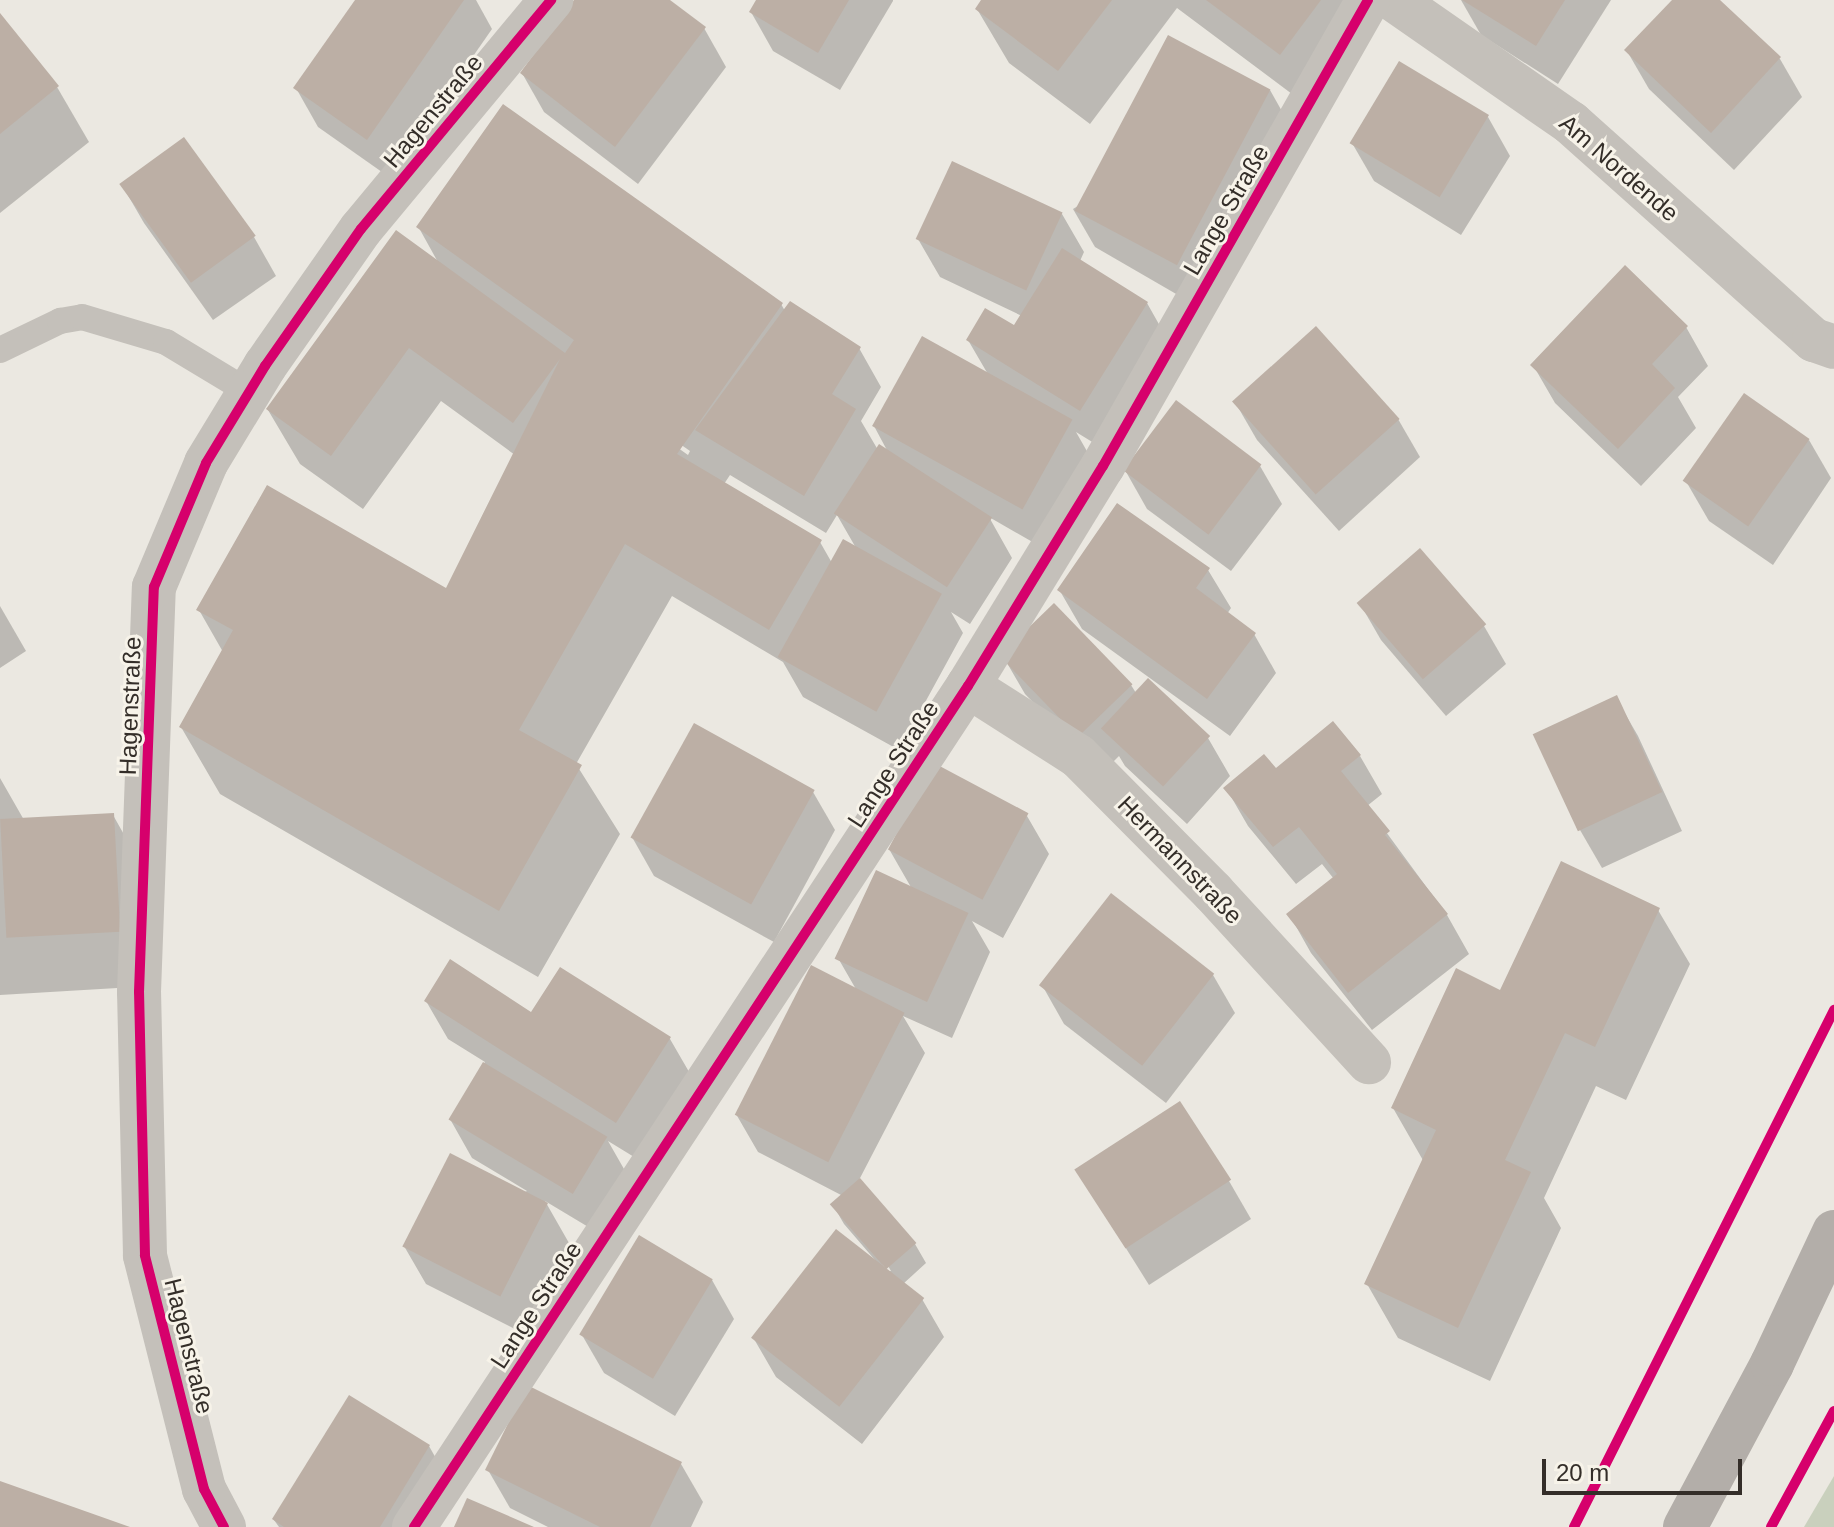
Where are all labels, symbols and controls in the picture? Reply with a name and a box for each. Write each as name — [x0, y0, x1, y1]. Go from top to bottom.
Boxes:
street label: Hagenstraße — [377, 49, 489, 173]
street label: Am Nordende — [1554, 109, 1684, 227]
street label: Lange Straße — [1177, 140, 1275, 280]
street label: Hagenstraße — [113, 636, 147, 776]
street label: Lange Straße — [841, 695, 945, 833]
street label: Hermannstraße — [1112, 790, 1248, 930]
street label: Lange Straße — [484, 1236, 588, 1374]
street label: Hagenstraße — [158, 1275, 220, 1417]
scale bar — [1546, 1443, 1746, 1493]
text: 20 m — [1556, 1459, 1609, 1486]

